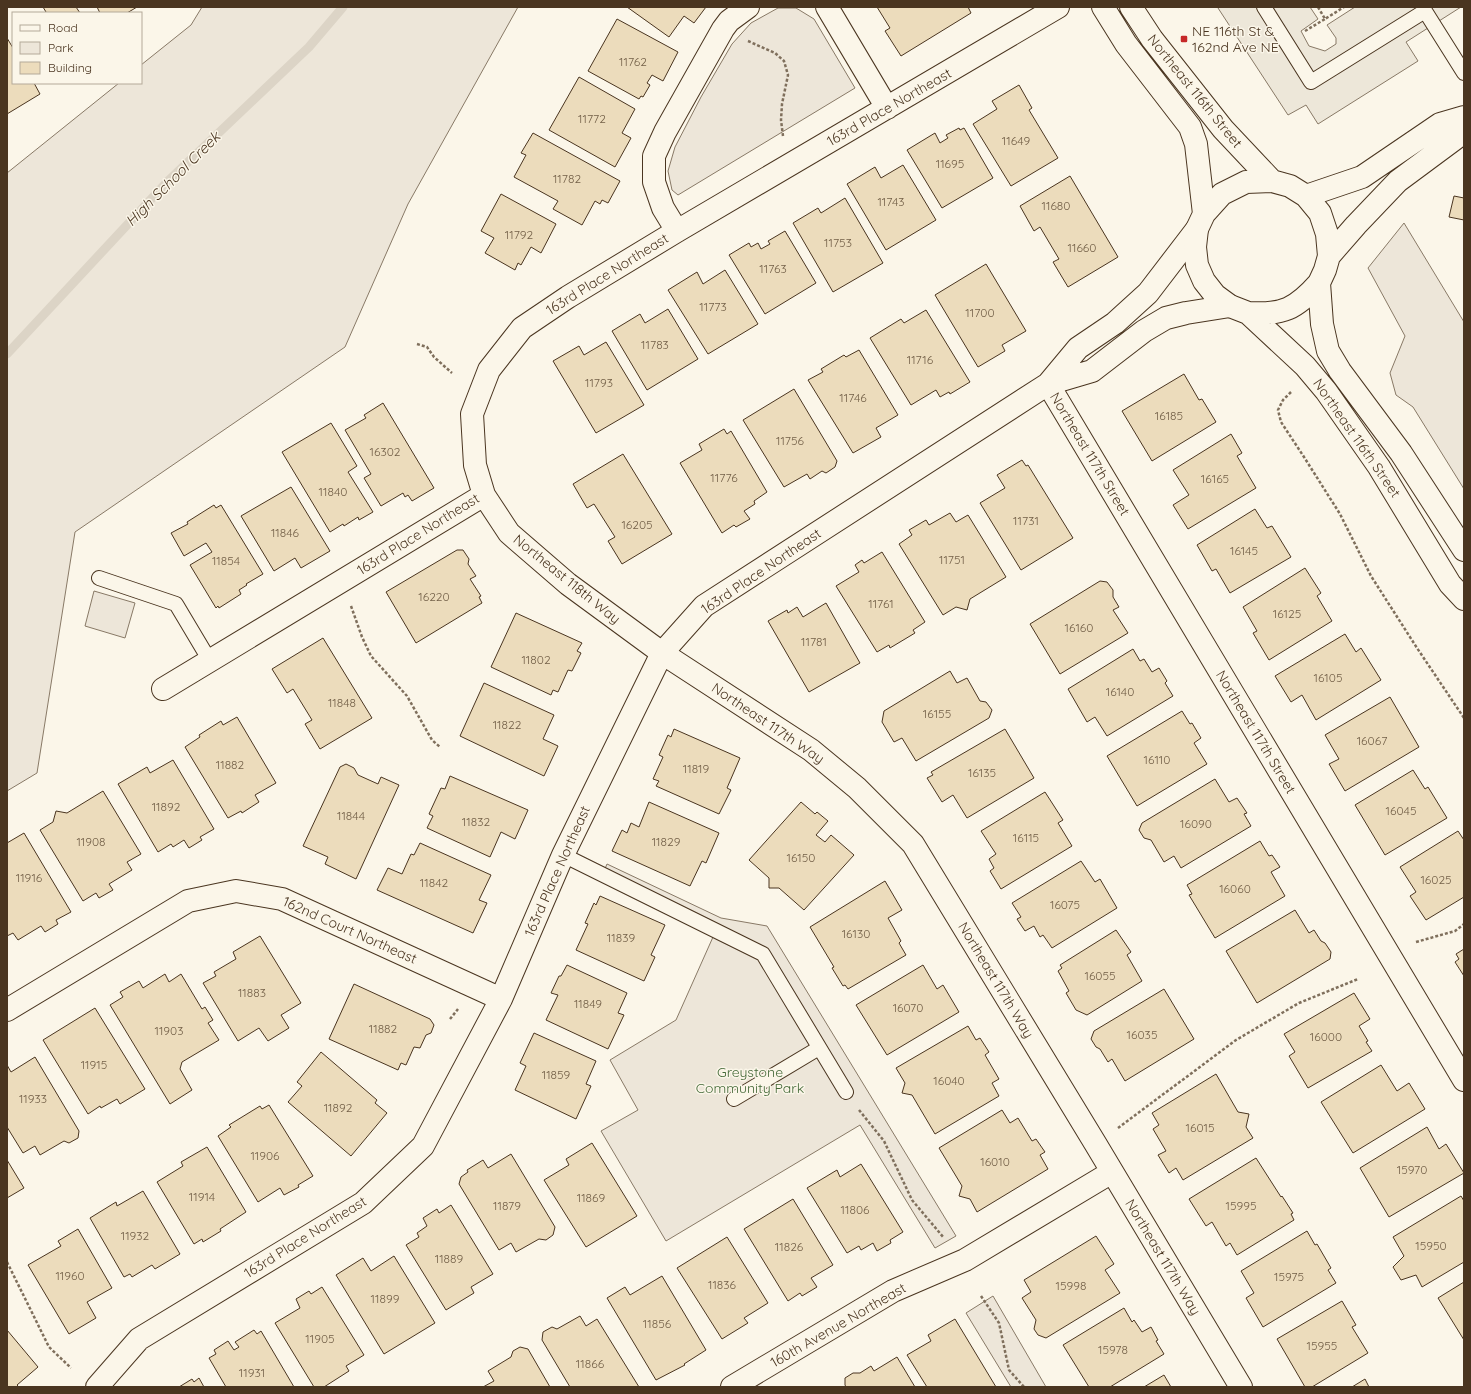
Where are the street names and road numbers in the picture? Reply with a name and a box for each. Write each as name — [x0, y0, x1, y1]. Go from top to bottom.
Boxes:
street label: Northeast 116th Street — [1144, 31, 1247, 152]
street label: 163rd Place Northeast — [823, 64, 955, 150]
street label: 163rd Place Northeast — [542, 229, 672, 319]
street label: Northeast 116th Street — [1309, 375, 1405, 501]
street label: Northeast 117th Street — [1046, 389, 1134, 519]
street label: 163rd Place Northeast — [353, 489, 483, 579]
street label: 163rd Place Northeast — [698, 524, 825, 618]
street label: Northeast 118th Way — [510, 530, 624, 628]
street label: Northeast 117th Street — [1212, 667, 1300, 797]
street label: Northeast 117th Way — [708, 679, 828, 767]
street label: 163rd Place Northeast — [520, 803, 594, 939]
street label: 162nd Court Northeast — [280, 892, 420, 968]
street label: Northeast 117th Way — [954, 919, 1038, 1041]
street label: 163rd Place Northeast — [240, 1192, 370, 1282]
street label: Northeast 117th Way — [1121, 1196, 1205, 1318]
street label: 160th Avenue Northeast — [767, 1279, 909, 1371]

